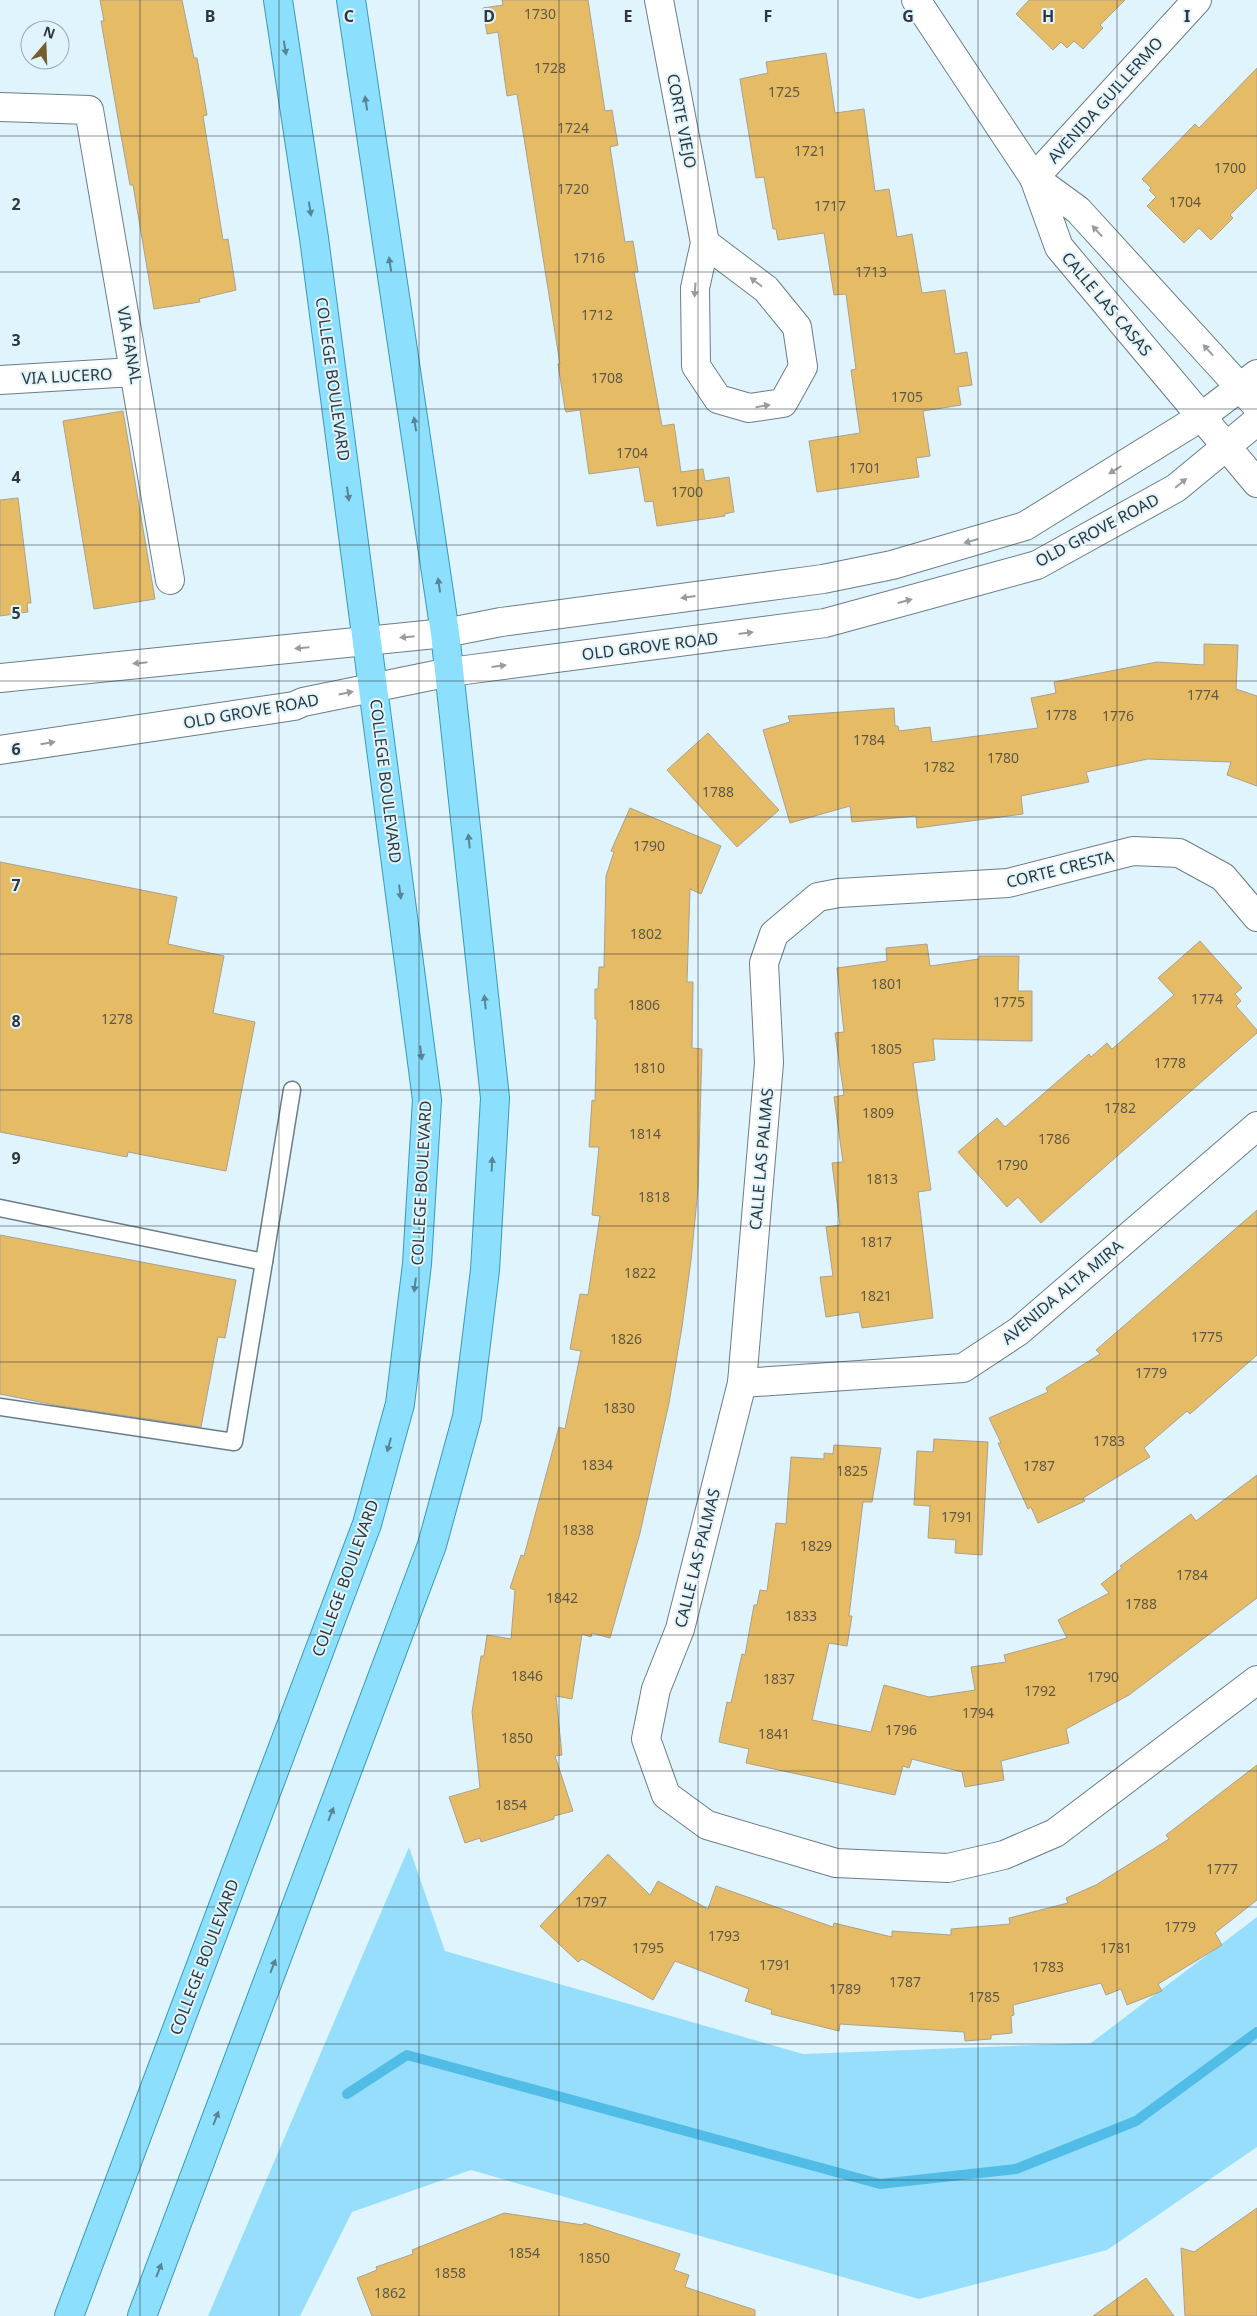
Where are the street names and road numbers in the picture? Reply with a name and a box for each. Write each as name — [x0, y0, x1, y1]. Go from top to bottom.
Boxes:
street label: AVENIDA GUILLERMO — [1042, 32, 1168, 168]
street label: CORTE VIEJO — [662, 72, 702, 170]
street label: CALLE LAS CASAS — [1057, 247, 1157, 361]
street label: COLLEGE BOULEVARD — [311, 296, 355, 462]
street label: VIA FANAL — [112, 304, 148, 386]
street label: VIA LUCERO — [21, 363, 113, 389]
street label: OLD GROVE ROAD — [1031, 488, 1163, 572]
street label: OLD GROVE ROAD — [580, 627, 720, 665]
street label: OLD GROVE ROAD — [181, 688, 321, 734]
street label: COLLEGE BOULEVARD — [365, 698, 407, 864]
street label: CORTE CRESTA — [1004, 845, 1117, 893]
street label: CALLE LAS PALMAS — [744, 1087, 778, 1231]
street label: COLLEGE BOULEVARD — [406, 1100, 436, 1266]
street label: AVENIDA ALTA MIRA — [997, 1234, 1128, 1349]
street label: CALLE LAS PALMAS — [669, 1486, 725, 1630]
street label: COLLEGE BOULEVARD — [306, 1497, 384, 1659]
street label: COLLEGE BOULEVARD — [164, 1876, 244, 2038]

